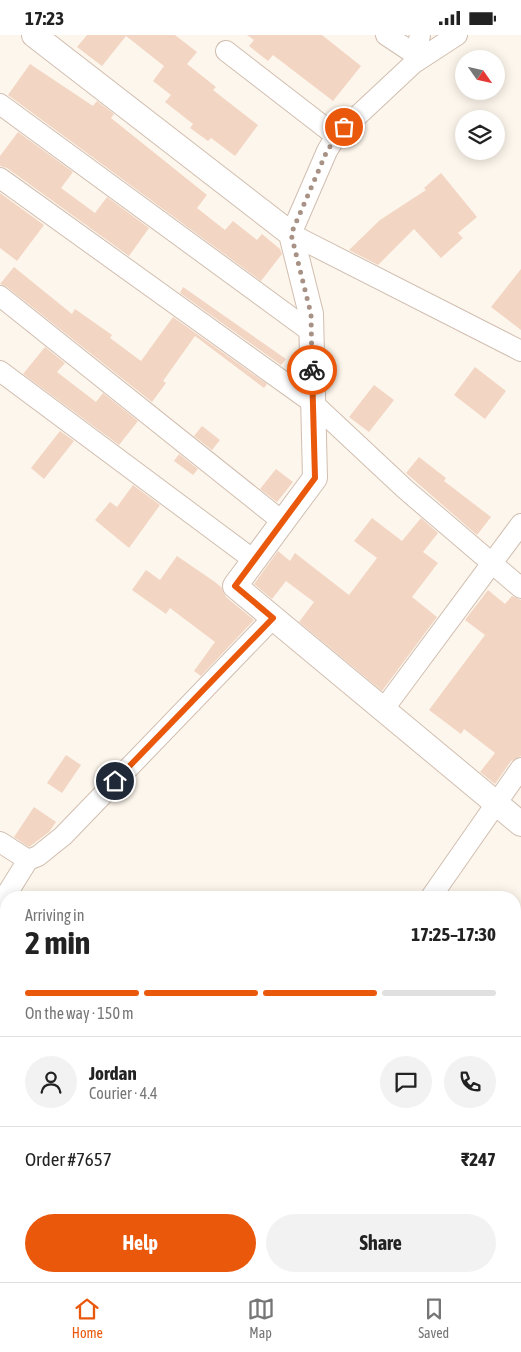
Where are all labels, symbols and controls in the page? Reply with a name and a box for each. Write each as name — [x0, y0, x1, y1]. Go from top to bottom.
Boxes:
text: 17:23 — [25, 7, 64, 29]
north arrow — [455, 50, 505, 100]
map controls — [455, 50, 505, 160]
pin — [323, 106, 365, 148]
button: layers — [455, 110, 505, 160]
icon: bag — [330, 113, 358, 141]
courier — [287, 345, 337, 395]
icon: bike — [298, 356, 326, 384]
pin — [94, 760, 136, 802]
icon: home — [101, 767, 129, 795]
text: Arriving in — [25, 906, 85, 924]
text: 17:25–17:30 — [411, 923, 496, 945]
text: 2 min — [25, 924, 90, 961]
text: On the way · 150 m — [25, 1004, 134, 1022]
button: person — [25, 1056, 77, 1108]
button: chat — [380, 1056, 432, 1108]
button: phone — [444, 1056, 496, 1108]
text: Jordan — [89, 1062, 137, 1084]
text: Courier · 4.4 — [89, 1084, 158, 1102]
text: Order #7657 — [25, 1148, 112, 1170]
text: ₹247 — [461, 1148, 496, 1170]
button: Help — [25, 1214, 256, 1272]
button: Share — [266, 1214, 496, 1272]
tab: Home — [72, 1295, 103, 1341]
tab: Map — [247, 1295, 275, 1341]
tab: Saved — [418, 1295, 449, 1341]

